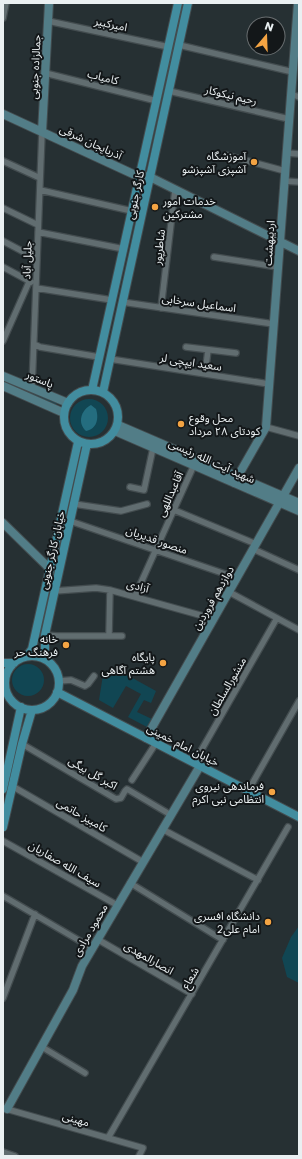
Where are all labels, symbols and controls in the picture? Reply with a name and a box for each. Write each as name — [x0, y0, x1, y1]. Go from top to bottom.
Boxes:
street label: امیرکبیر — [92, 13, 129, 35]
north arrow — [246, 16, 286, 56]
text: N — [263, 18, 276, 35]
street label: جمالزاده جنوبی — [25, 34, 45, 100]
street label: کامیاب — [86, 65, 121, 89]
street label: رحیم نیکوکار — [202, 81, 259, 110]
street label: آذربایجان شرقی — [57, 121, 126, 164]
place label: آموزشگاه آشپزی آشپزشو — [182, 148, 247, 177]
marker: آموزشگاه آشپزی آشپزشو — [249, 157, 259, 167]
street label: کارگر جنوبی — [122, 169, 148, 221]
place label: خدمات امور مشترکین — [162, 193, 216, 222]
marker: خدمات امور مشترکین — [150, 202, 160, 212]
street label: اردیبهشت — [259, 220, 279, 266]
street label: شاطرپور — [149, 228, 169, 267]
street label: جلیل آباد — [18, 240, 36, 280]
street label: اسماعیل سرخابی — [161, 290, 237, 316]
street label: سعید ایپچی لر — [158, 349, 223, 375]
street label: پاستور — [23, 366, 56, 392]
place label: محل وقوع کودتای ۲۸ مرداد — [189, 410, 261, 439]
marker: محل وقوع کودتای ۲۸ مرداد — [176, 419, 186, 429]
street label: شهید آیت الله رئیسی — [166, 435, 258, 487]
street label: آقاعبداللهی — [153, 468, 187, 519]
street label: خیابان کارگر جنوبی — [35, 509, 69, 591]
street label: منصور قدیریان — [124, 522, 190, 558]
street label: دوازدهم فروردین — [188, 563, 239, 634]
street label: آزادی — [125, 575, 152, 597]
place label: خانه فرهنگ حر — [14, 631, 59, 660]
marker: خانه فرهنگ حر — [61, 640, 71, 650]
place label: پایگاه هشتم آگاهی — [101, 649, 155, 679]
street label: منشورالسلطان — [204, 654, 250, 718]
marker: پایگاه هشتم آگاهی — [158, 658, 168, 668]
street label: خیابان امام خمینی — [144, 720, 222, 770]
street label: اکبر گل بیگی — [65, 752, 121, 794]
place label: فرماندهی نیروی انتظامی نبی اکرم — [192, 778, 264, 807]
marker: فرماندهی نیروی انتظامی نبی اکرم — [267, 787, 277, 797]
street label: کامبیز حاتمی — [54, 794, 111, 836]
street label: سیف الله صفاریان — [26, 837, 104, 891]
street label: محمود مرادی — [68, 900, 112, 959]
place label: دانشگاه افسری امام علی2 — [194, 908, 260, 937]
marker: دانشگاه افسری امام علی2 — [263, 917, 273, 927]
street label: انصارالمهدی — [121, 937, 177, 979]
street label: شعاع — [177, 964, 203, 992]
street label: مهینی — [61, 1108, 92, 1131]

